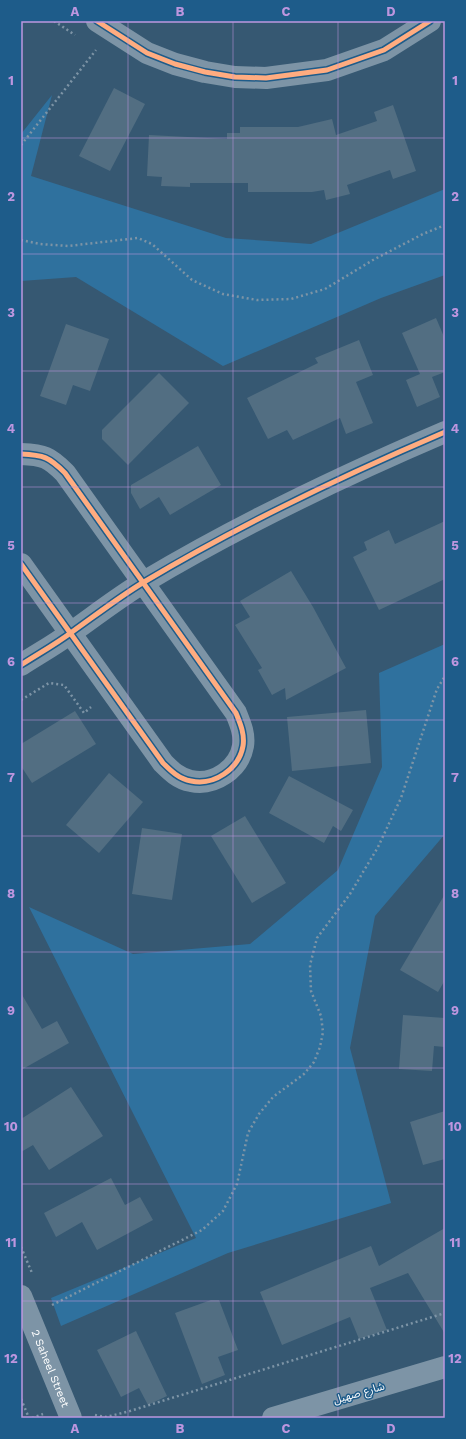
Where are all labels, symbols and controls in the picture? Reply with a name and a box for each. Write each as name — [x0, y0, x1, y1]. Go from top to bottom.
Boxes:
text: A — [71, 4, 80, 19]
text: B — [176, 4, 185, 19]
text: C — [282, 4, 291, 19]
text: D — [386, 4, 396, 19]
text: 1 — [8, 73, 14, 88]
text: 1 — [452, 73, 458, 88]
text: 2 — [7, 189, 15, 204]
text: 2 — [451, 189, 459, 204]
text: 3 — [7, 305, 15, 320]
text: 3 — [451, 305, 459, 320]
text: 4 — [7, 421, 16, 436]
text: 4 — [451, 421, 460, 436]
text: 5 — [7, 538, 15, 553]
text: 5 — [451, 538, 459, 553]
text: 6 — [7, 654, 15, 669]
text: 6 — [451, 654, 459, 669]
text: 7 — [7, 770, 15, 785]
text: 7 — [451, 770, 459, 785]
text: 8 — [7, 886, 15, 901]
text: 8 — [451, 886, 459, 901]
text: 9 — [7, 1003, 15, 1018]
text: 9 — [451, 1003, 459, 1018]
text: 10 — [4, 1119, 18, 1134]
text: 10 — [448, 1119, 462, 1134]
text: 11 — [5, 1235, 17, 1250]
text: 11 — [449, 1235, 461, 1250]
street label: 2 Saheel Street — [29, 1327, 72, 1409]
text: 12 — [4, 1351, 18, 1366]
text: 12 — [448, 1351, 462, 1366]
street label: شارع صهيل — [332, 1379, 387, 1407]
text: A — [71, 1421, 80, 1436]
text: B — [176, 1421, 185, 1436]
text: C — [282, 1421, 291, 1436]
text: D — [386, 1421, 396, 1436]

